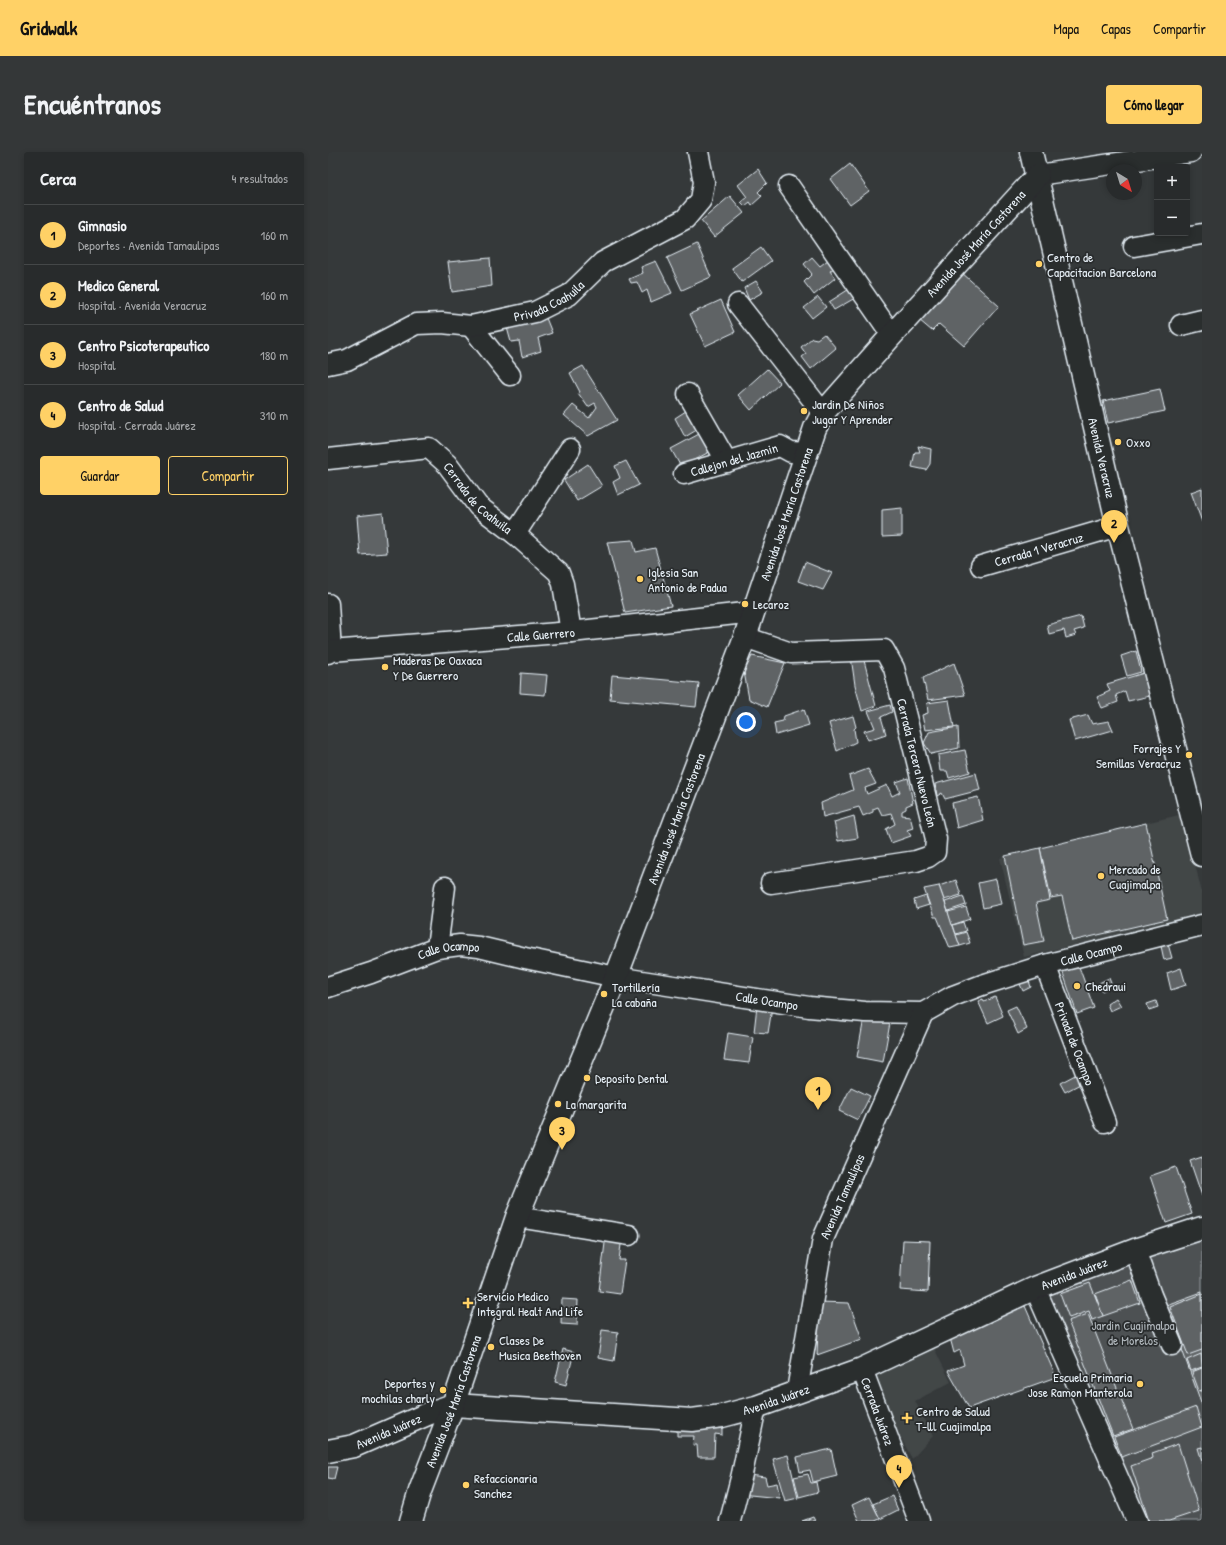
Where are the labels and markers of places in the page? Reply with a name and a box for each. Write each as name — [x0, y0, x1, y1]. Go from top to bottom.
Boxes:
place label: Centro de Capacitacion Barcelona — [1047, 248, 1156, 281]
marker: Centro de Capacitacion Barcelona — [1034, 259, 1044, 269]
place label: Jardin De Niños Jugar Y Aprender — [812, 395, 893, 428]
marker: Jardin De Niños Jugar Y Aprender — [799, 406, 809, 416]
place label: Oxxo — [1126, 433, 1150, 451]
marker: Oxxo — [1113, 437, 1123, 447]
pin: 2 — [1101, 510, 1127, 543]
place label: Iglesia San Antonio de Padua — [648, 563, 727, 596]
marker: Iglesia San Antonio de Padua — [635, 574, 645, 584]
place label: Lecaroz — [753, 595, 789, 613]
marker: Lecaroz — [740, 599, 750, 609]
place label: Maderas De Oaxaca Y De Guerrero — [393, 651, 482, 684]
marker: Maderas De Oaxaca Y De Guerrero — [380, 662, 390, 672]
place label: Forrajes Y Semillas Veracruz — [1096, 739, 1181, 772]
marker: Forrajes Y Semillas Veracruz — [1184, 750, 1194, 760]
place label: Mercado de Cuajimalpa — [1109, 860, 1161, 893]
marker: Mercado de Cuajimalpa — [1096, 871, 1106, 881]
place label: Chedraui — [1085, 977, 1126, 995]
place label: Tortillería La cabaña — [612, 978, 660, 1011]
marker: Chedraui — [1072, 981, 1082, 991]
marker: Tortillería La cabaña — [599, 989, 609, 999]
place label: Deposito Dental — [595, 1069, 669, 1087]
marker: Deposito Dental — [582, 1073, 592, 1083]
pin: 1 — [805, 1077, 831, 1110]
place label: La margarita — [566, 1095, 626, 1113]
marker: La margarita — [553, 1099, 563, 1109]
pin: 3 — [549, 1117, 575, 1150]
place label: Servicio Medico Integral Healt And Life — [477, 1287, 583, 1320]
marker: Servicio Medico Integral Healt And Life — [462, 1297, 474, 1309]
place label: Clases De Musica Beethoven — [499, 1331, 581, 1364]
marker: Clases De Musica Beethoven — [486, 1342, 496, 1352]
place label: Escuela Primaria Jose Ramon Manterola — [1028, 1368, 1132, 1401]
place label: Deportes y mochilas charly — [361, 1374, 435, 1407]
marker: Escuela Primaria Jose Ramon Manterola — [1135, 1379, 1145, 1389]
marker: Deportes y mochilas charly — [438, 1385, 448, 1395]
place label: Centro de Salud T-lll Cuajimalpa — [916, 1402, 991, 1435]
marker: Centro de Salud T-lll Cuajimalpa — [901, 1412, 913, 1424]
pin: 4 — [886, 1455, 912, 1488]
place label: Refaccionaria Sanchez — [474, 1469, 537, 1502]
marker: Refaccionaria Sanchez — [461, 1480, 471, 1490]

